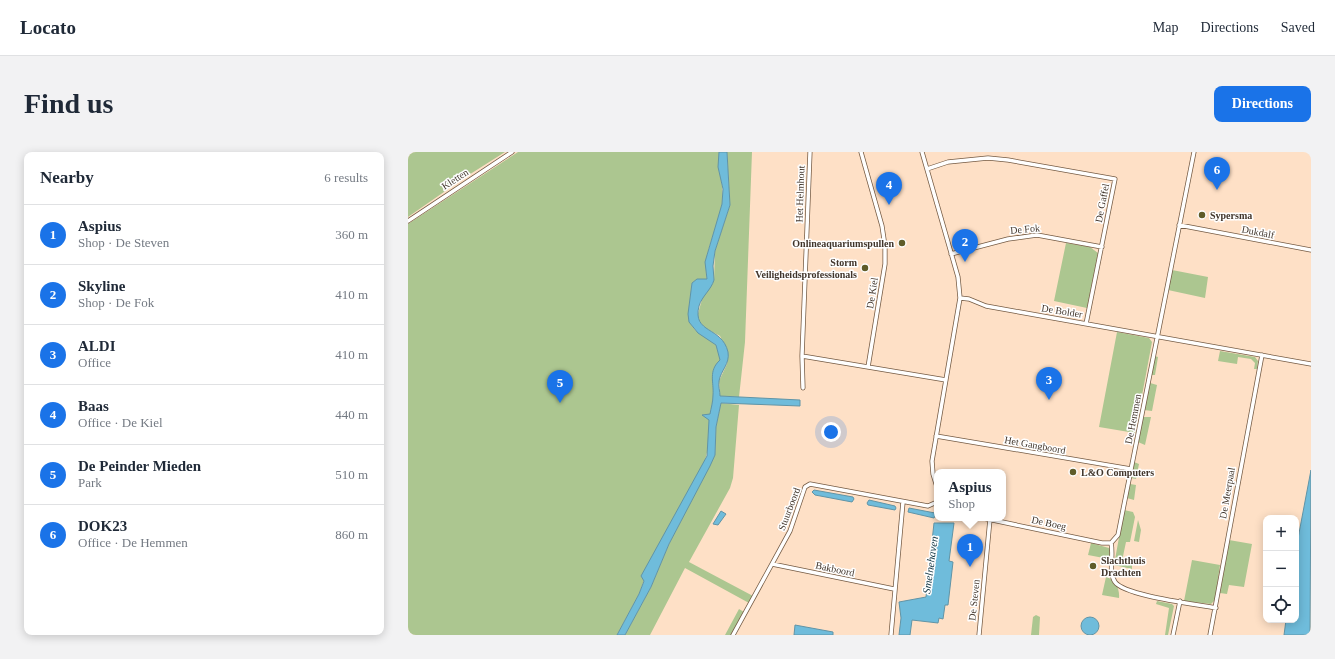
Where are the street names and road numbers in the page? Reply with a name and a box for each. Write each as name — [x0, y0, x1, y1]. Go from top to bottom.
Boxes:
street label: Het Helmhout — [794, 165, 806, 223]
street label: Kletten — [440, 166, 470, 192]
street label: De Gaffel — [1093, 182, 1111, 223]
street label: De Fok — [1010, 222, 1040, 236]
street label: Dukdalf — [1241, 223, 1276, 241]
street label: De Kiel — [864, 276, 880, 309]
street label: De Bolder — [1041, 302, 1084, 320]
street label: De Hemmen — [1123, 393, 1143, 445]
street label: Het Gangboord — [1004, 434, 1066, 456]
street label: De Meerpaal — [1217, 466, 1237, 520]
street label: Stuurboord — [776, 486, 802, 532]
street label: De Boeg — [1031, 514, 1067, 532]
street label: Bakboord — [815, 560, 855, 578]
street label: De Steven — [966, 579, 982, 621]

